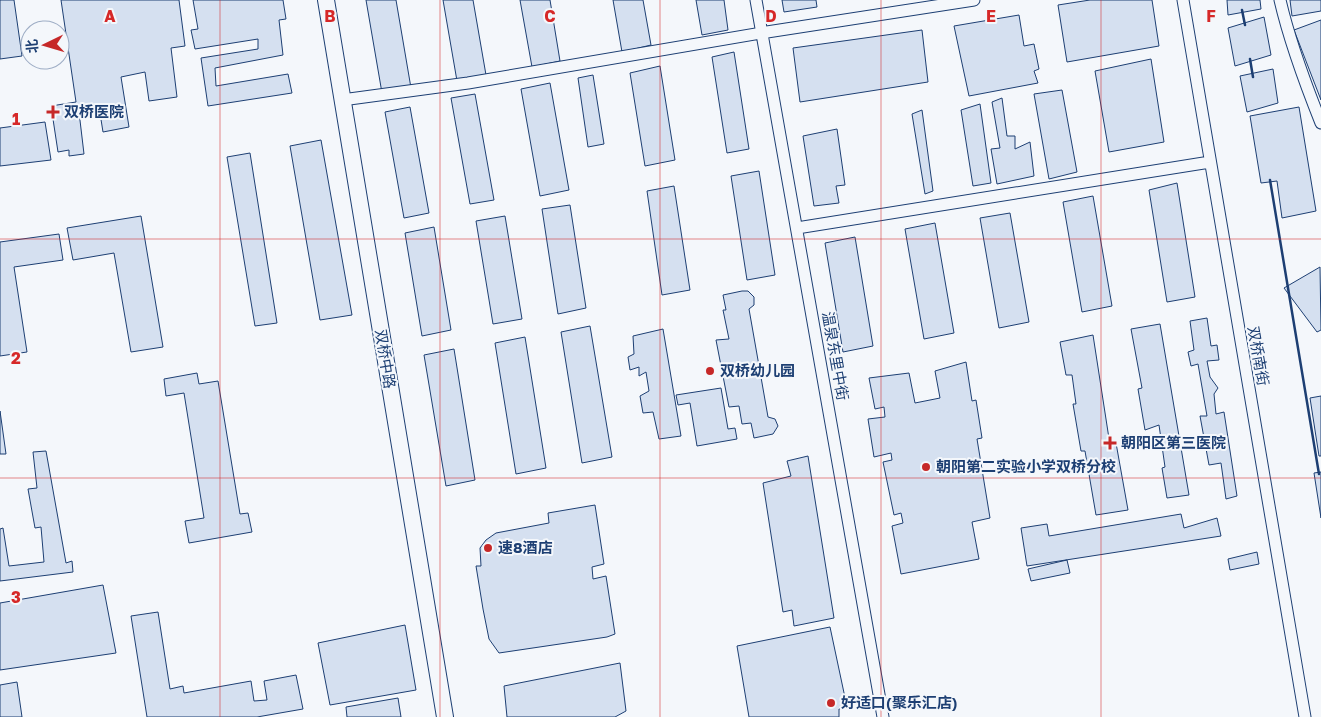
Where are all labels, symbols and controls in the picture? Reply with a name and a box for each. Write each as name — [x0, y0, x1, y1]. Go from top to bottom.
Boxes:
text: A — [104, 6, 116, 26]
text: B — [324, 6, 336, 26]
text: C — [544, 6, 556, 26]
text: D — [765, 6, 777, 26]
text: E — [986, 6, 996, 26]
text: F — [1206, 6, 1216, 26]
north arrow — [20, 20, 70, 70]
text: 北 — [22, 38, 41, 54]
place label: 双桥医院 — [64, 102, 124, 120]
marker: 双桥医院 — [46, 105, 60, 119]
text: 1 — [12, 109, 20, 129]
street label: 温泉东里中街 — [819, 310, 853, 402]
street label: 双桥南街 — [1245, 325, 1273, 387]
street label: 双桥中路 — [372, 328, 400, 390]
text: 2 — [11, 348, 21, 368]
place label: 双桥幼儿园 — [720, 361, 795, 379]
marker: 双桥幼儿园 — [704, 365, 716, 377]
place label: 朝阳区第三医院 — [1121, 433, 1226, 451]
marker: 朝阳区第三医院 — [1103, 436, 1117, 450]
place label: 朝阳第二实验小学双桥分校 — [936, 457, 1116, 475]
marker: 朝阳第二实验小学双桥分校 — [920, 461, 932, 473]
place label: 速8酒店 — [498, 538, 553, 556]
marker: 速8酒店 — [482, 542, 494, 554]
text: 3 — [11, 587, 21, 607]
place label: 好适口(聚乐汇店) — [841, 693, 957, 711]
marker: 好适口(聚乐汇店) — [825, 697, 837, 709]

